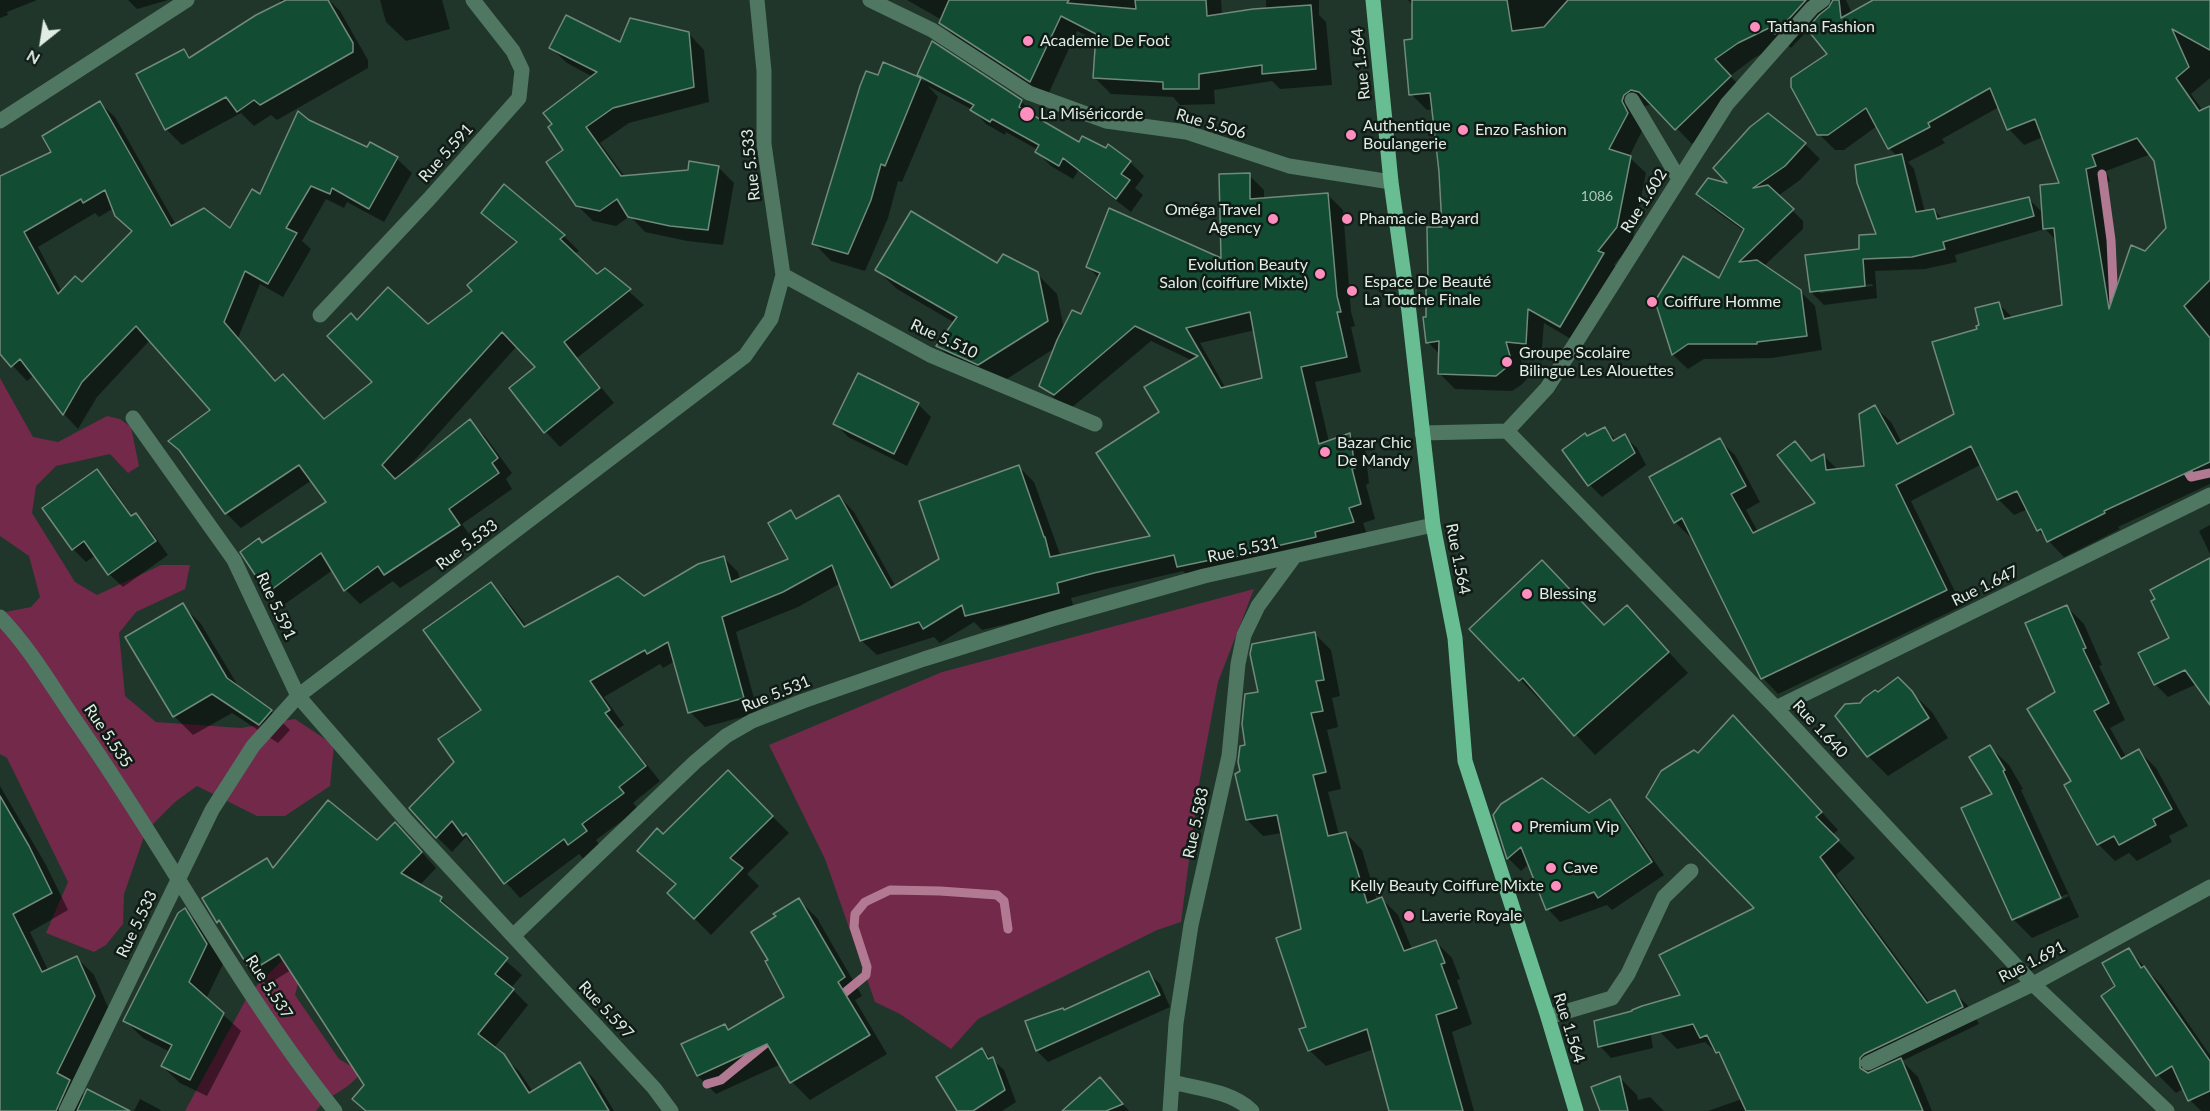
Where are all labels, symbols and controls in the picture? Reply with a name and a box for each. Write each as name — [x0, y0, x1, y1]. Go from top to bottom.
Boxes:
north arrow — [12, 12, 72, 72]
place label: Tatiana Fashion — [1767, 17, 1875, 37]
marker: Tatiana Fashion — [1748, 20, 1762, 34]
street label: Rue 1.564 — [1348, 27, 1374, 101]
place label: Academie De Foot — [1040, 31, 1170, 51]
marker: Academie De Foot — [1021, 34, 1035, 48]
text: N — [23, 47, 43, 69]
place label: La Miséricorde — [1040, 104, 1143, 124]
marker: La Miséricorde — [1018, 105, 1036, 123]
street label: Rue 5.506 — [1174, 105, 1248, 143]
place label: Authentique Boulangerie — [1363, 116, 1451, 154]
street label: Rue 5.591 — [415, 120, 477, 186]
place label: Enzo Fashion — [1475, 120, 1567, 140]
marker: Enzo Fashion — [1456, 123, 1470, 137]
street label: Rue 5.533 — [738, 128, 764, 202]
marker: Authentique Boulangerie — [1344, 128, 1358, 142]
street label: Rue 1.602 — [1617, 165, 1671, 237]
house number: 1086 — [1581, 188, 1613, 204]
place label: Oméga Travel Agency — [1165, 200, 1261, 238]
place label: Phamacie Bayard — [1359, 209, 1479, 229]
marker: Oméga Travel Agency — [1266, 212, 1280, 226]
marker: Phamacie Bayard — [1340, 212, 1354, 226]
place label: Evolution Beauty Salon (coiffure Mixte) — [1159, 255, 1308, 293]
marker: Evolution Beauty Salon (coiffure Mixte) — [1313, 267, 1327, 281]
place label: Espace De Beauté La Touche Finale — [1364, 272, 1491, 310]
marker: Espace De Beauté La Touche Finale — [1345, 284, 1359, 298]
place label: Coiffure Homme — [1664, 292, 1781, 312]
marker: Coiffure Homme — [1645, 295, 1659, 309]
street label: Rue 5.510 — [907, 315, 981, 363]
place label: Groupe Scolaire Bilingue Les Alouettes — [1519, 343, 1674, 381]
marker: Groupe Scolaire Bilingue Les Alouettes — [1500, 355, 1514, 369]
place label: Bazar Chic De Mandy — [1337, 433, 1411, 471]
marker: Bazar Chic De Mandy — [1318, 445, 1332, 459]
street label: Rue 5.533 — [432, 516, 502, 574]
street label: Rue 1.564 — [1442, 522, 1474, 596]
street label: Rue 5.531 — [1206, 533, 1280, 567]
street label: Rue 1.647 — [1948, 562, 2022, 610]
street label: Rue 5.591 — [252, 569, 300, 643]
place label: Blessing — [1539, 584, 1596, 604]
marker: Blessing — [1520, 587, 1534, 601]
street label: Rue 5.531 — [739, 672, 813, 716]
street label: Rue 1.640 — [1788, 696, 1852, 762]
street label: Rue 5.535 — [80, 701, 136, 771]
street label: Rue 5.583 — [1179, 786, 1213, 860]
place label: Premium Vip — [1529, 817, 1619, 837]
marker: Premium Vip — [1510, 820, 1524, 834]
place label: Cave — [1563, 858, 1598, 878]
marker: Cave — [1544, 861, 1558, 875]
place label: Kelly Beauty Coiffure Mixte — [1350, 876, 1544, 896]
marker: Kelly Beauty Coiffure Mixte — [1549, 879, 1563, 893]
street label: Rue 5.533 — [113, 887, 161, 961]
place label: Laverie Royale — [1421, 906, 1522, 926]
marker: Laverie Royale — [1402, 909, 1416, 923]
street label: Rue 1.691 — [1996, 937, 2068, 987]
street label: Rue 5.537 — [241, 952, 297, 1022]
street label: Rue 5.597 — [574, 977, 638, 1043]
street label: Rue 1.564 — [1549, 991, 1589, 1065]

